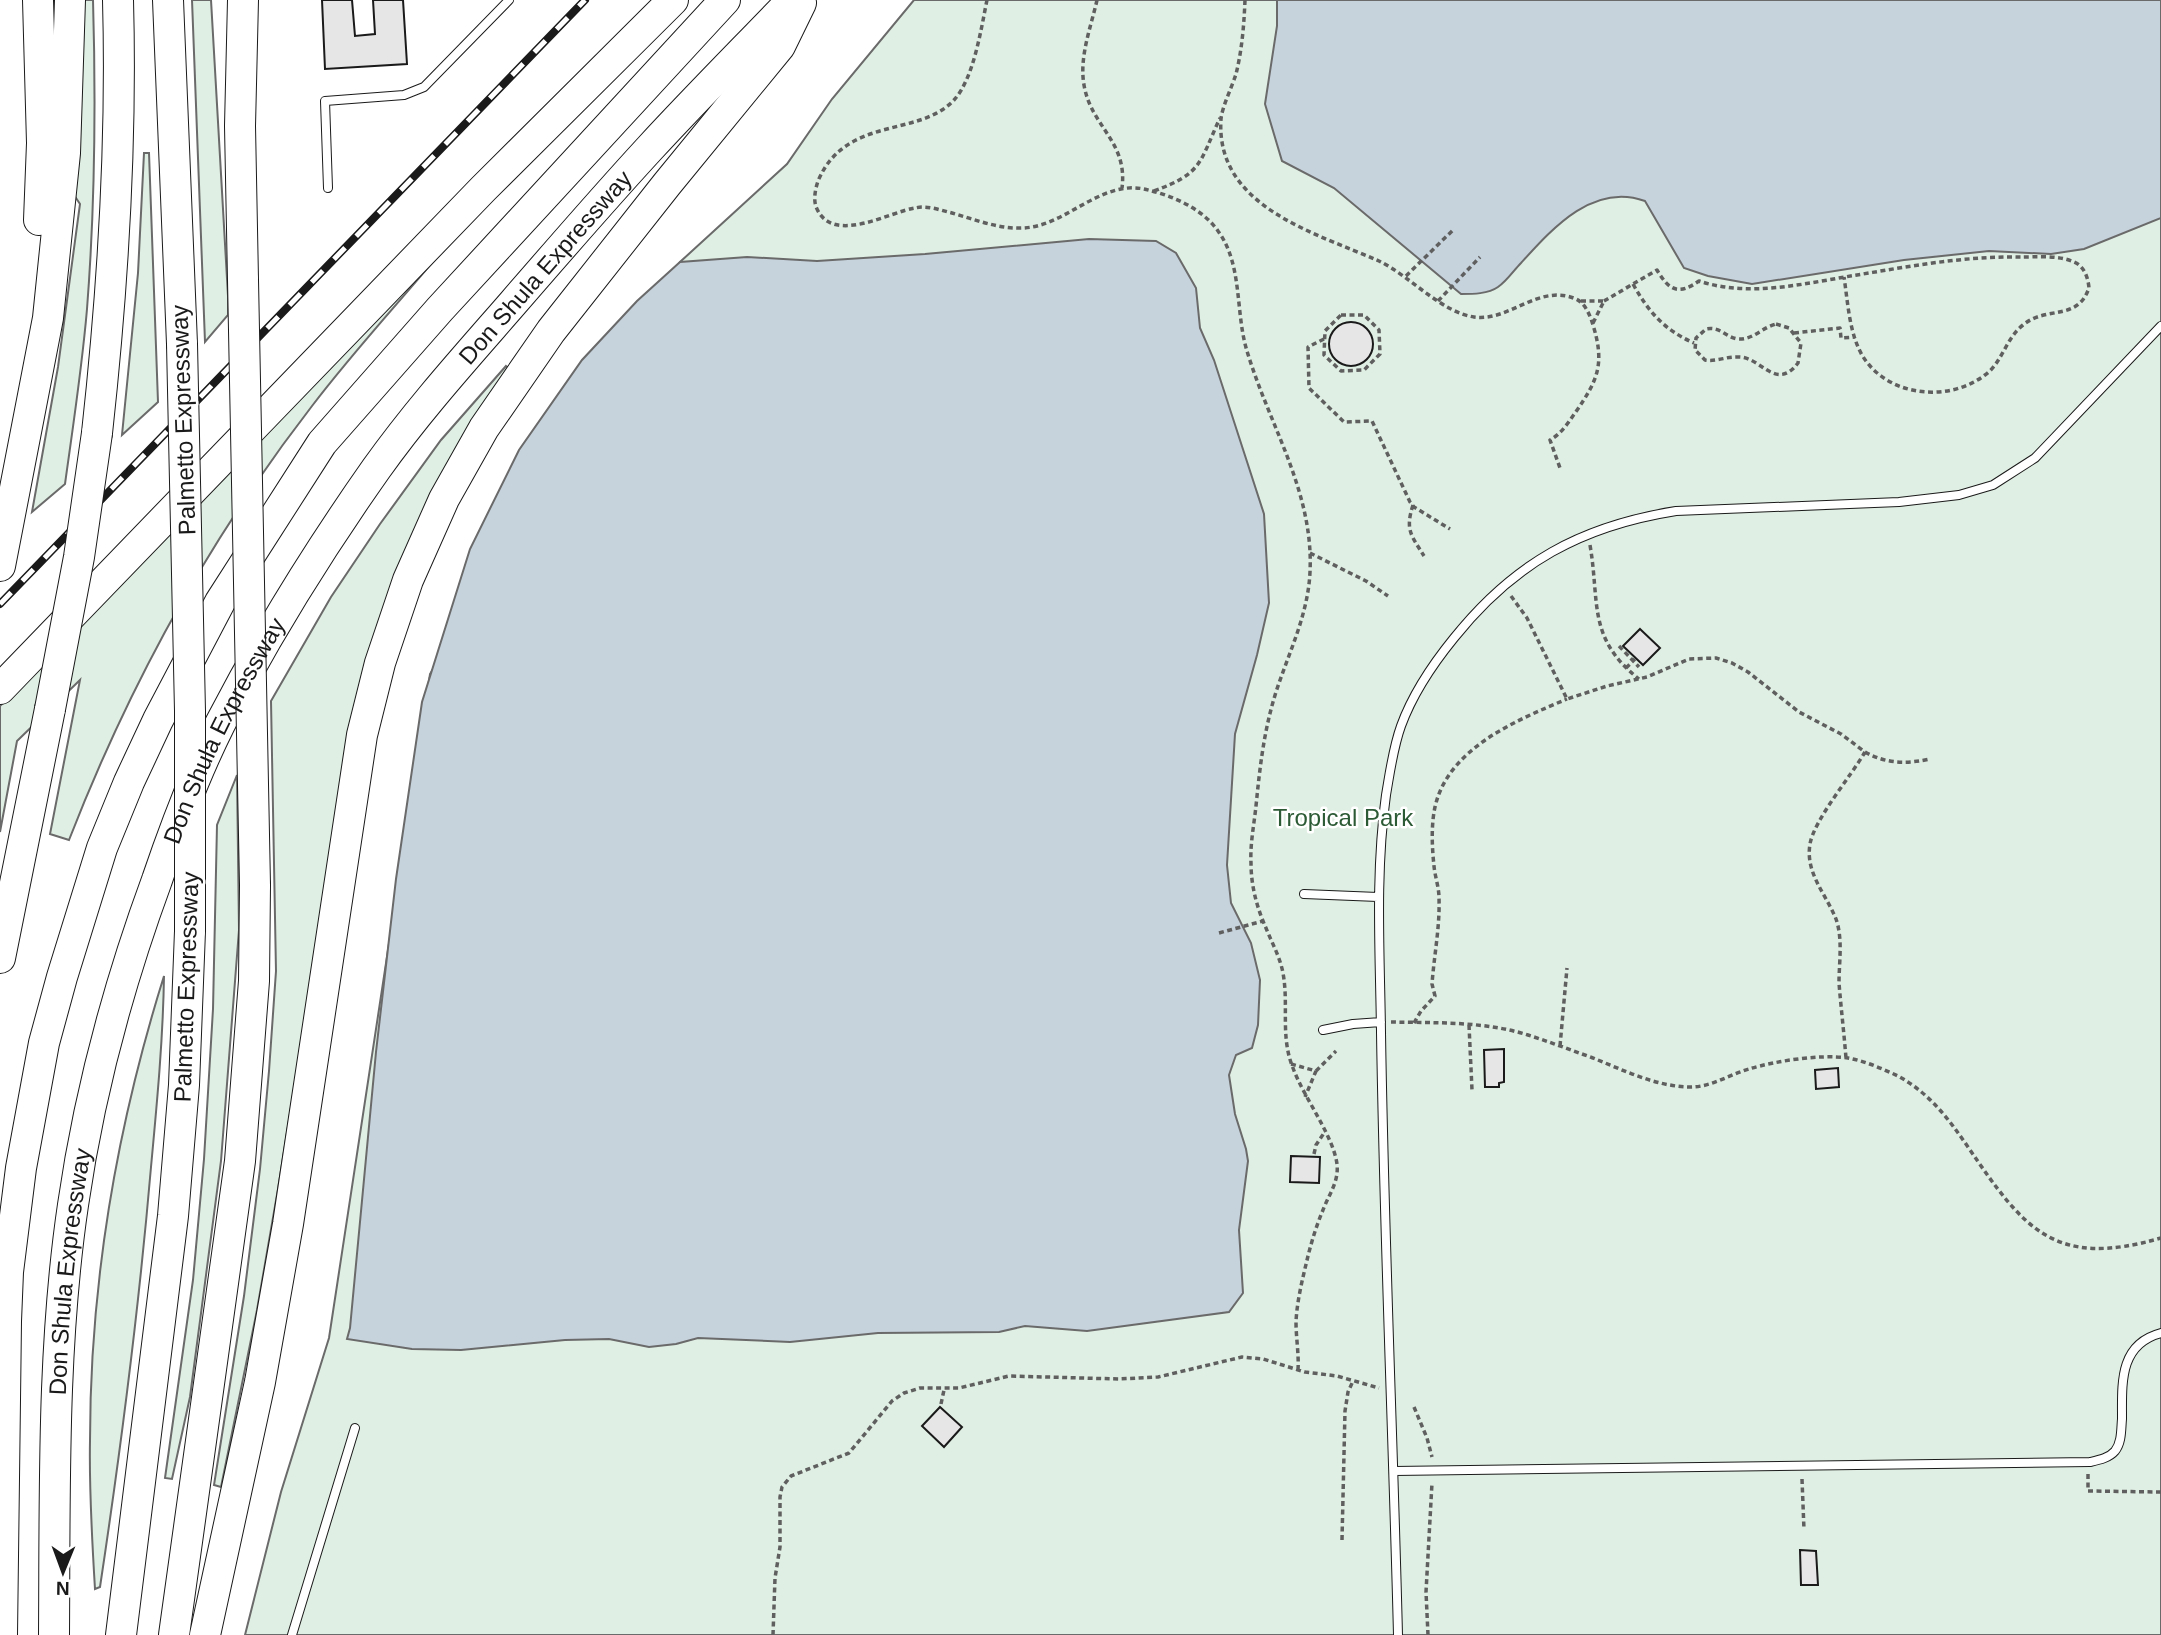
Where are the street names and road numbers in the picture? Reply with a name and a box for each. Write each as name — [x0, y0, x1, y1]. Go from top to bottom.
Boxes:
street label: Don Shula Expressway — [453, 165, 637, 369]
street label: Palmetto Expressway — [165, 304, 201, 536]
street label: Don Shula Expressway — [157, 613, 290, 847]
street label: Palmetto Expressway — [168, 871, 204, 1103]
street label: Don Shula Expressway — [43, 1146, 96, 1396]

